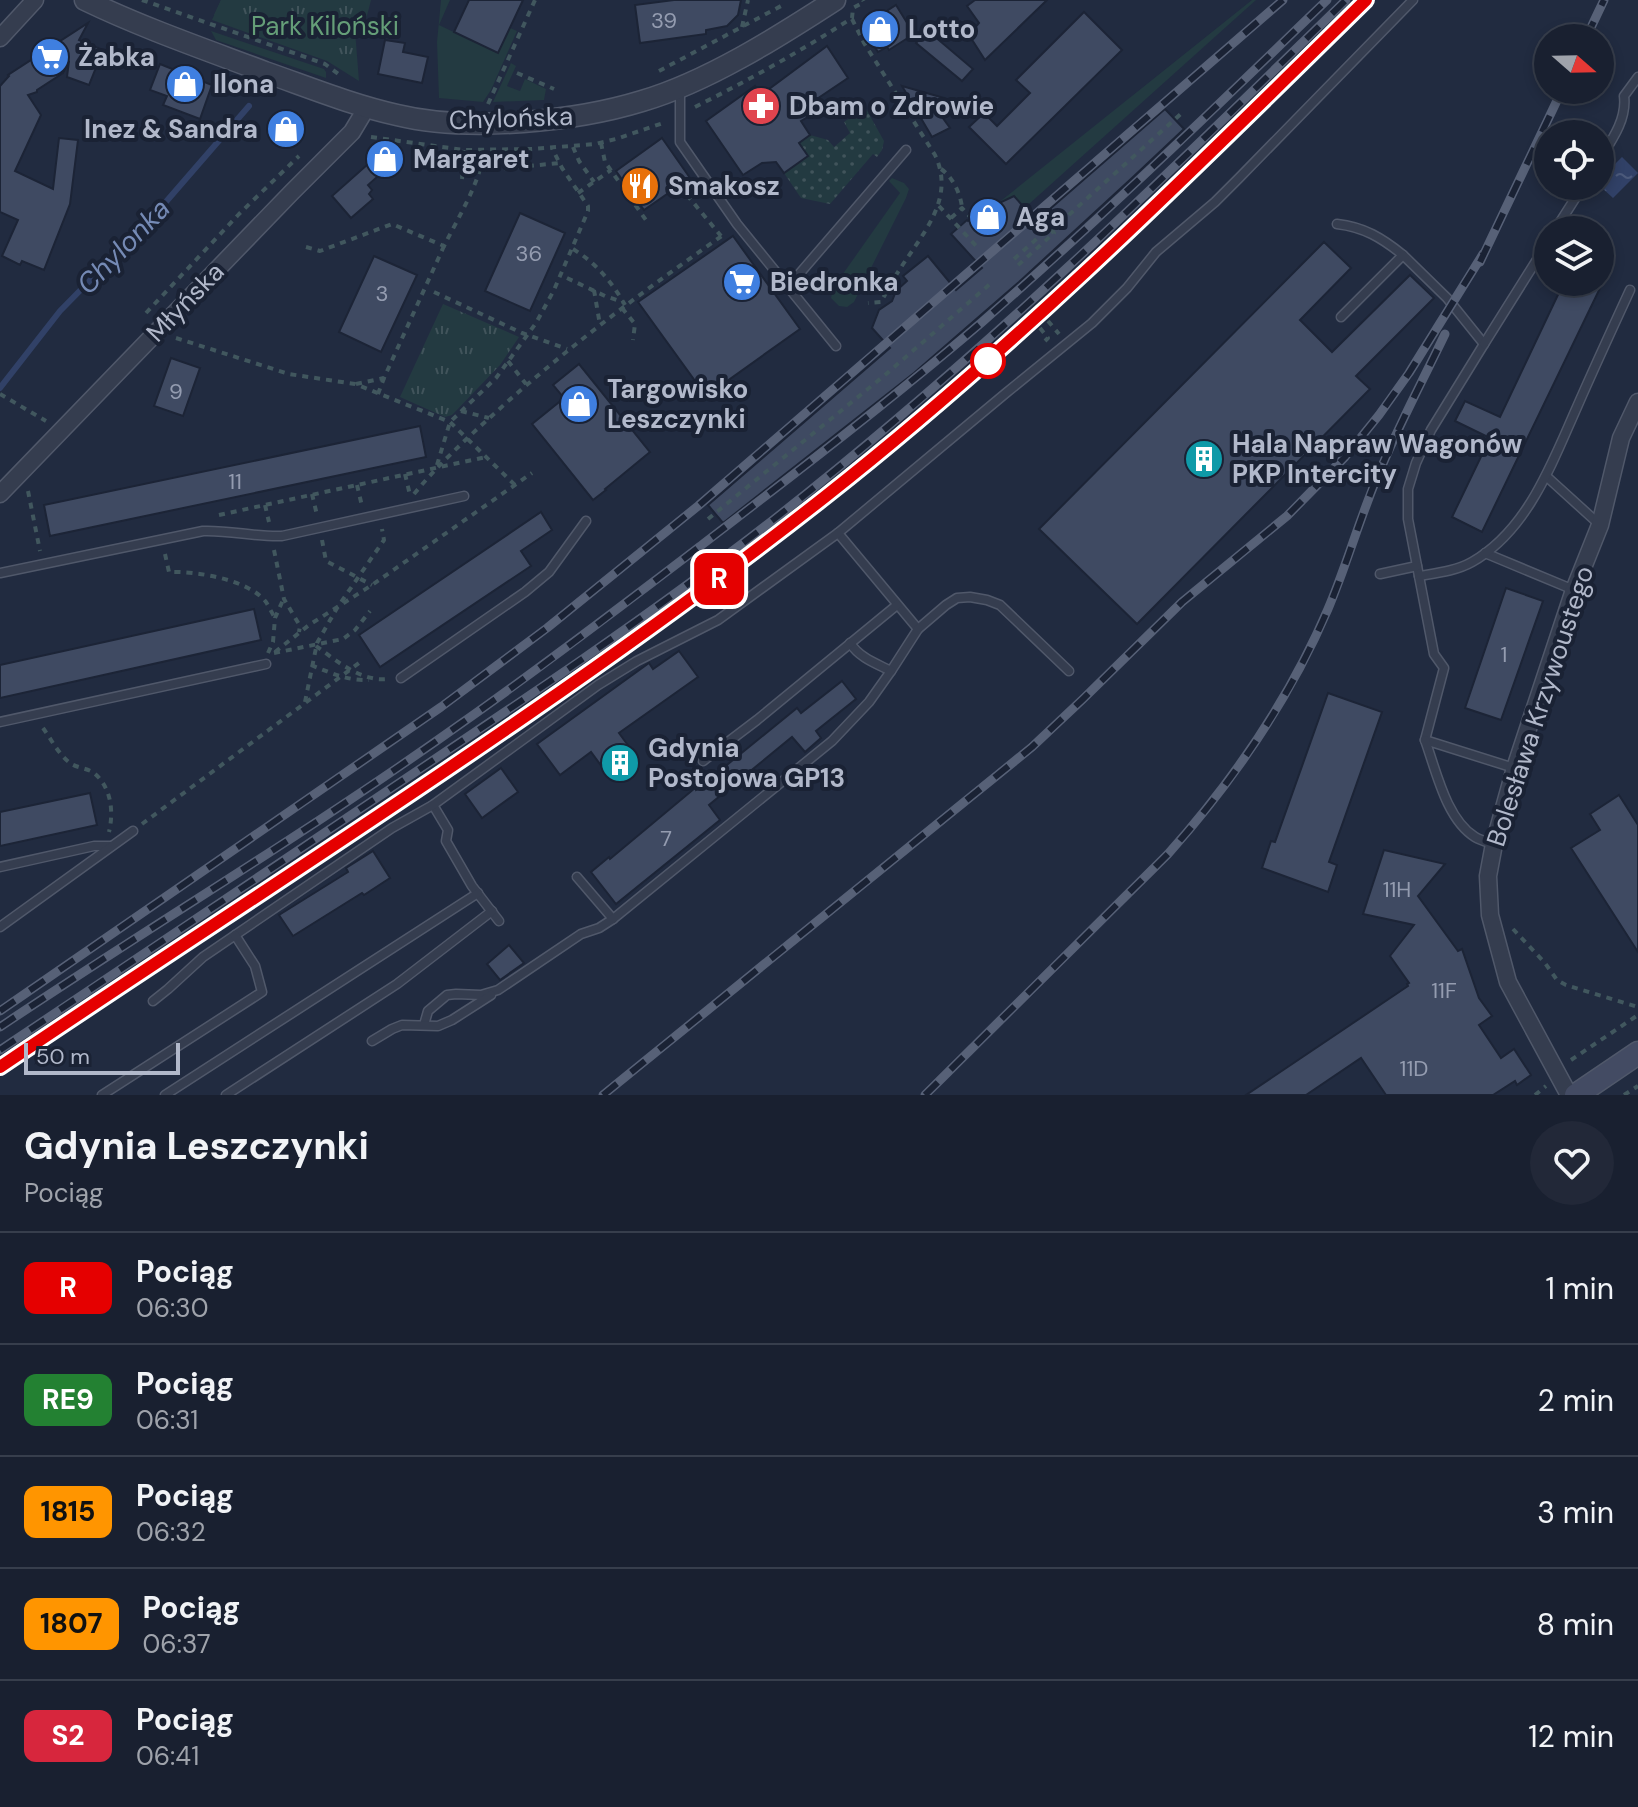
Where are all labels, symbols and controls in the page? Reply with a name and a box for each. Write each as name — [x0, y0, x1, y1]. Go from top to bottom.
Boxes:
house number: 39 — [651, 6, 677, 35]
shop icon: Lotto — [859, 8, 901, 50]
park label: Park Kiloński — [251, 9, 399, 43]
place label: Lotto — [908, 12, 975, 46]
north arrow — [1534, 24, 1614, 104]
map controls — [1534, 24, 1614, 296]
supermarket icon: Żabka — [29, 36, 71, 78]
place label: Żabka — [78, 40, 155, 74]
shop icon: Ilona — [164, 63, 206, 105]
place label: Ilona — [213, 67, 274, 101]
pharmacy icon: Dbam o Zdrowie — [740, 85, 782, 127]
place label: Dbam o Zdrowie — [789, 89, 994, 123]
street label: Chylońska — [448, 99, 574, 137]
shop icon: Inez & Sandra — [265, 108, 307, 150]
place label: Inez & Sandra — [84, 112, 258, 146]
button: locate — [1534, 120, 1614, 200]
shop icon: Margaret — [364, 138, 406, 180]
place label: Margaret — [413, 142, 529, 176]
restaurant icon: Smakosz — [619, 165, 661, 207]
place label: Smakosz — [668, 169, 780, 203]
water label: Chylonka — [69, 191, 178, 302]
shop icon: Aga — [967, 196, 1009, 238]
place label: Aga — [1016, 200, 1065, 234]
button: layers — [1534, 216, 1614, 296]
house number: 36 — [516, 239, 542, 268]
street label: Młyńska — [139, 255, 231, 349]
supermarket icon: Biedronka — [721, 261, 763, 303]
place label: Biedronka — [770, 265, 899, 299]
house number: 3 — [375, 279, 389, 308]
unlabelled marker — [971, 344, 1005, 378]
place label: Targowisko Leszczynki — [607, 372, 748, 436]
house number: 9 — [169, 377, 183, 406]
shop icon: Targowisko Leszczynki — [558, 383, 600, 425]
place label: Hala Napraw Wagonów PKP Intercity — [1232, 427, 1522, 491]
building icon: Hala Napraw Wagonów PKP Intercity — [1183, 438, 1225, 480]
house number: 11 — [228, 467, 242, 496]
line badge: R — [693, 553, 745, 605]
text: R — [710, 560, 728, 597]
street label: Bolesława Krzywoustego — [1479, 562, 1601, 850]
house number: 1 — [1501, 640, 1507, 669]
place label: Gdynia Postojowa GP13 — [648, 731, 845, 795]
building icon: Gdynia Postojowa GP13 — [599, 742, 641, 784]
house number: 7 — [660, 824, 672, 853]
house number: 11H — [1383, 875, 1411, 904]
house number: 11F — [1431, 976, 1457, 1005]
scale bar — [24, 1039, 180, 1075]
text: 50 m — [36, 1042, 90, 1071]
house number: 11D — [1400, 1054, 1428, 1083]
text: Gdynia Leszczynki — [24, 1121, 369, 1171]
button: heart — [1530, 1121, 1614, 1205]
text: Pociąg — [24, 1176, 104, 1210]
text: Pociąg — [136, 1252, 234, 1291]
text: R — [59, 1269, 77, 1306]
text: 1 min — [1546, 1269, 1614, 1308]
text: 06:30 — [136, 1291, 209, 1325]
text: Pociąg — [136, 1364, 234, 1403]
text: RE9 — [42, 1381, 94, 1418]
text: 2 min — [1538, 1381, 1614, 1420]
text: 06:31 — [136, 1403, 198, 1437]
text: Pociąg — [136, 1476, 234, 1515]
text: 1815 — [41, 1493, 95, 1530]
text: 3 min — [1537, 1493, 1614, 1532]
text: 06:32 — [136, 1515, 206, 1549]
text: Pociąg — [143, 1588, 240, 1627]
text: 1807 — [40, 1605, 103, 1642]
text: 8 min — [1537, 1605, 1614, 1644]
text: 06:37 — [143, 1627, 211, 1661]
text: Pociąg — [136, 1700, 234, 1739]
text: S2 — [51, 1717, 85, 1754]
text: 12 min — [1528, 1717, 1614, 1756]
text: 06:41 — [136, 1739, 199, 1773]

